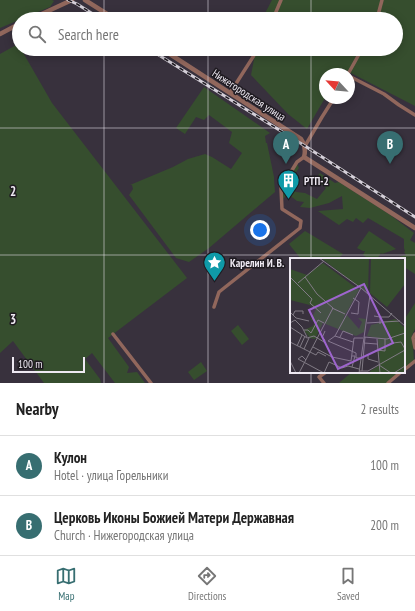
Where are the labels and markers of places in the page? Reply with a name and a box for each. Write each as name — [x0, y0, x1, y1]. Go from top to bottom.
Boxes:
pin: A — [273, 131, 299, 164]
pin: B — [377, 131, 403, 164]
building icon: РТП-2 — [276, 168, 302, 201]
place label: РТП-2 — [304, 174, 329, 188]
place icon: Карелин И. В. — [201, 250, 227, 283]
place label: Карелин И. В. — [230, 256, 284, 270]

